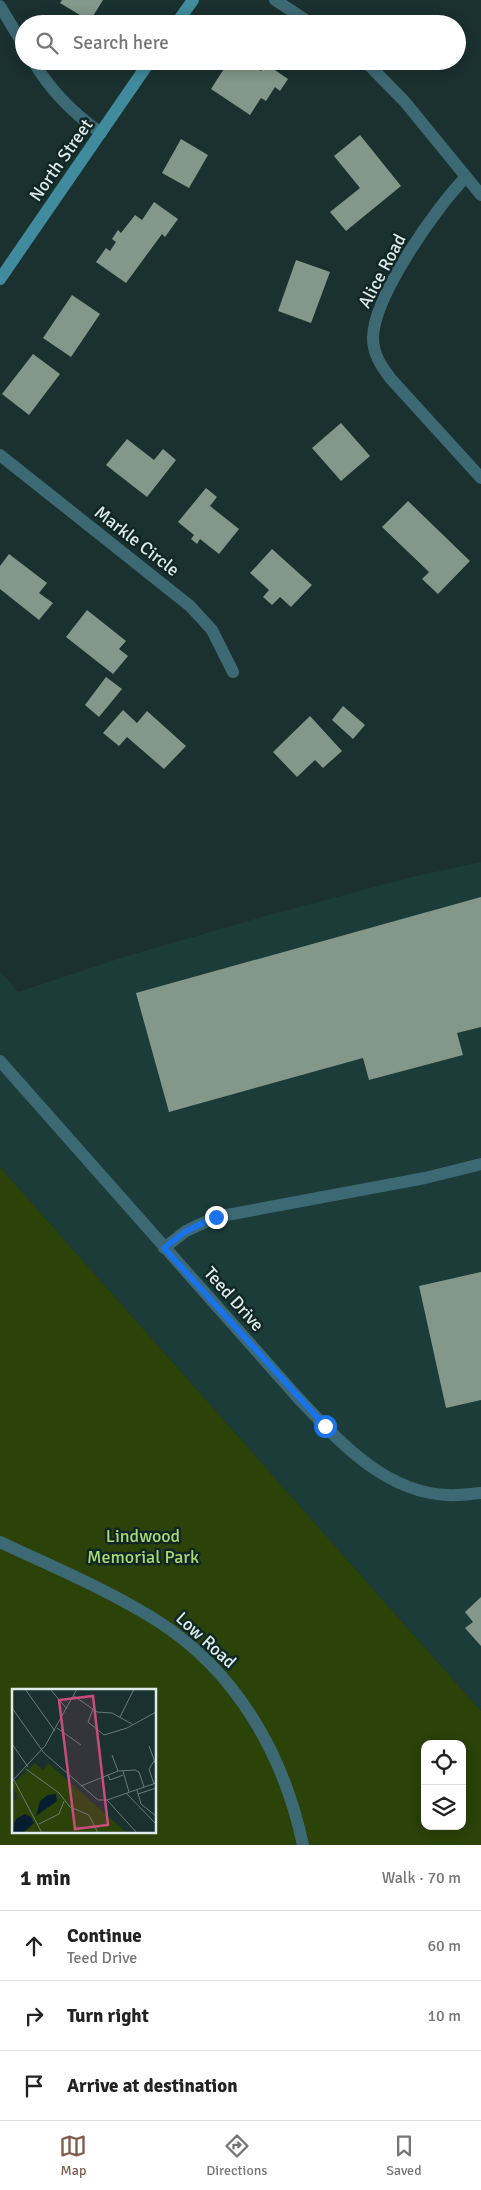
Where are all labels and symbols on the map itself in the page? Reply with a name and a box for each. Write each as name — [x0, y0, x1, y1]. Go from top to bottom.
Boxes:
street label: North Street — [25, 115, 97, 205]
street label: Alice Road — [353, 230, 411, 312]
street label: Markle Circle — [90, 501, 184, 581]
route end — [205, 1206, 228, 1229]
street label: Teed Drive — [199, 1262, 269, 1336]
route start — [314, 1415, 337, 1438]
park label: Lindwood Memorial Park — [87, 1525, 199, 1568]
street label: Low Road — [171, 1607, 241, 1673]
inset map — [12, 1689, 156, 1832]

